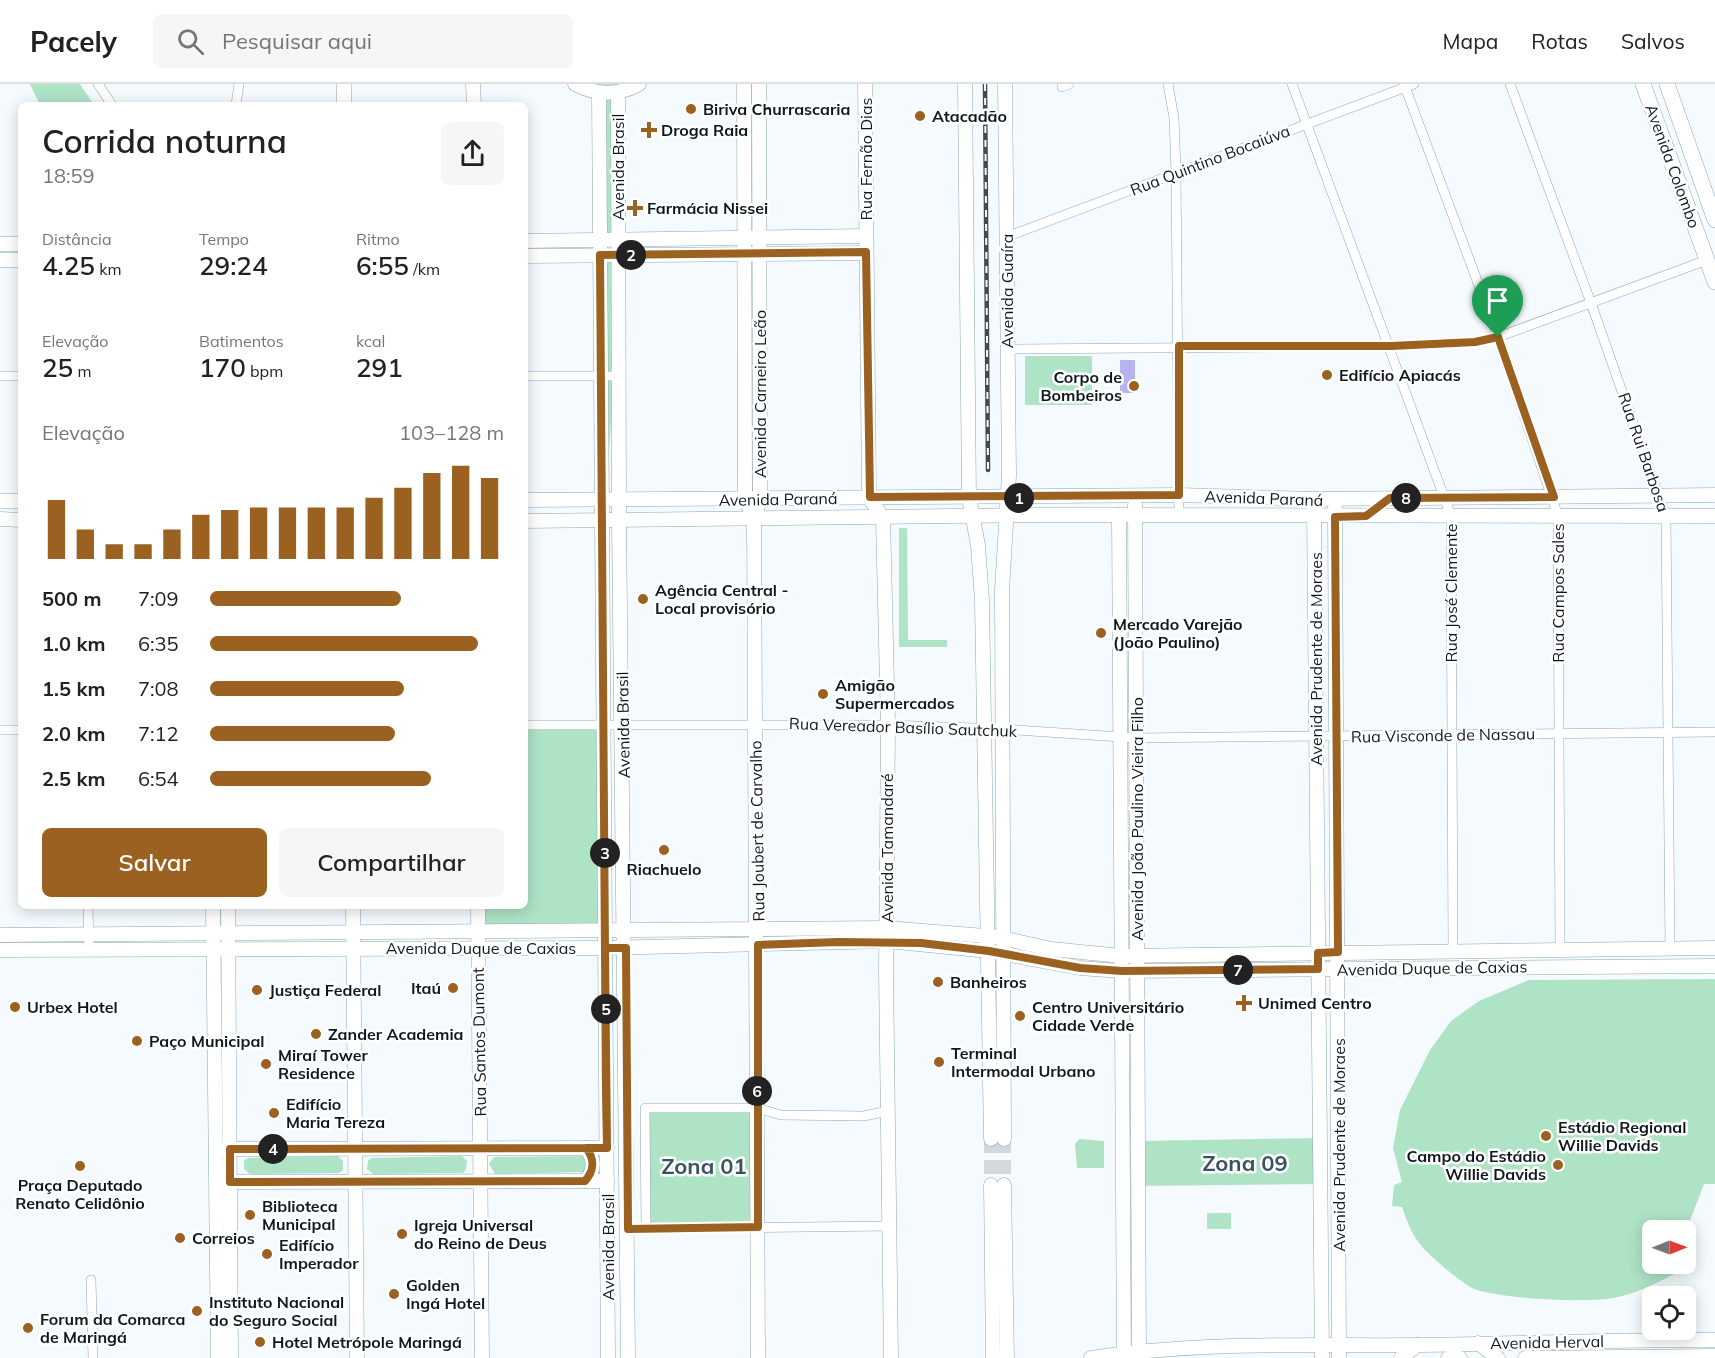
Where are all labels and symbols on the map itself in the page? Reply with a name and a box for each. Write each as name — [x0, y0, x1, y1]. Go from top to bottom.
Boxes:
street label: Rua Fernão Dias — [856, 98, 876, 220]
place label: Biriva Churrascaria — [703, 99, 850, 119]
street label: Avenida Colombo — [1641, 101, 1705, 231]
marker: Biriva Churrascaria — [684, 102, 698, 116]
place label: Atacadão — [932, 106, 1007, 126]
marker: Atacadão — [913, 109, 927, 123]
street label: Avenida Brasil — [608, 114, 628, 220]
place label: Droga Raia — [661, 120, 748, 140]
street label: Rua Quintino Bocaiúva — [1127, 120, 1293, 200]
marker: Droga Raia — [642, 123, 656, 137]
place label: Farmácia Nissei — [647, 198, 768, 218]
marker: Farmácia Nissei — [628, 201, 642, 215]
street label: Avenida Guaíra — [997, 234, 1017, 348]
pin: 2 — [616, 240, 646, 270]
pin — [1472, 275, 1523, 337]
street label: Avenida Carneiro Leão — [750, 310, 770, 478]
place label: Edifício Apiacás — [1339, 365, 1461, 385]
place label: Corpo de Bombeiros — [1041, 367, 1122, 405]
marker: Edifício Apiacás — [1320, 368, 1334, 382]
marker: Corpo de Bombeiros — [1127, 379, 1141, 393]
street label: Rua Rui Barbosa — [1614, 390, 1674, 514]
pin: 1 — [1004, 483, 1034, 513]
pin: 8 — [1391, 483, 1421, 513]
street label: Avenida Paraná — [1204, 486, 1324, 510]
street label: Avenida Paraná — [718, 488, 838, 510]
street label: Rua José Clemente — [1441, 523, 1461, 663]
street label: Rua Campos Sales — [1548, 523, 1568, 663]
street label: Avenida Prudente de Moraes — [1306, 552, 1326, 766]
place label: Agência Central - Local provisório — [655, 580, 788, 618]
marker: Agência Central - Local provisório — [636, 592, 650, 606]
place label: Mercado Varejão (João Paulino) — [1113, 614, 1243, 652]
marker: Mercado Varejão (João Paulino) — [1094, 626, 1108, 640]
street label: Avenida Brasil — [612, 671, 634, 779]
place label: Amigão Supermercados — [835, 675, 955, 713]
marker: Amigão Supermercados — [816, 687, 830, 701]
street label: Avenida João Paulino Vieira Filho — [1127, 697, 1147, 941]
street label: Rua Vereador Basílio Sautchuk — [789, 713, 1018, 741]
street label: Rua Visconde de Nassau — [1351, 723, 1535, 747]
street label: Rua Joubert de Carvalho — [745, 740, 769, 922]
street label: Avenida Tamandaré — [877, 773, 897, 923]
pin: 3 — [590, 838, 620, 868]
marker: Riachuelo — [657, 843, 671, 857]
place label: Riachuelo — [627, 859, 702, 879]
street label: Avenida Duque de Caxias — [386, 938, 576, 958]
pin: 7 — [1223, 955, 1253, 985]
street label: Avenida Duque de Caxias — [1337, 956, 1527, 980]
street label: Rua Santos Dumont — [468, 967, 490, 1117]
place label: Banheiros — [950, 972, 1027, 992]
marker: Banheiros — [931, 975, 945, 989]
place label: Itaú — [411, 978, 441, 998]
place label: Justiça Federal — [269, 980, 381, 1000]
marker: Itaú — [446, 981, 460, 995]
marker: Justiça Federal — [250, 983, 264, 997]
place label: Unimed Centro — [1258, 993, 1372, 1013]
pin: 5 — [591, 994, 621, 1024]
marker: Unimed Centro — [1235, 994, 1253, 1012]
place label: Urbex Hotel — [27, 997, 118, 1017]
place label: Centro Universitário Cidade Verde — [1032, 997, 1184, 1035]
marker: Urbex Hotel — [8, 1000, 22, 1014]
marker: Centro Universitário Cidade Verde — [1013, 1009, 1027, 1023]
place label: Zander Academia — [328, 1024, 464, 1044]
marker: Zander Academia — [309, 1027, 323, 1041]
place label: Paço Municipal — [149, 1031, 265, 1051]
marker: Paço Municipal — [130, 1034, 144, 1048]
street label: Avenida Prudente de Moraes — [1329, 1038, 1349, 1252]
place label: Terminal Intermodal Urbano — [951, 1043, 1096, 1081]
place label: Miraí Tower Residence — [278, 1045, 368, 1083]
marker: Terminal Intermodal Urbano — [932, 1055, 946, 1069]
marker: Miraí Tower Residence — [259, 1057, 273, 1071]
pin: 6 — [742, 1076, 772, 1106]
place label: Edifício Maria Tereza — [286, 1094, 385, 1132]
marker: Edifício Maria Tereza — [267, 1106, 281, 1120]
place label: Estádio Regional Willie Davids — [1558, 1117, 1686, 1155]
marker: Estádio Regional Willie Davids — [1539, 1129, 1553, 1143]
pin: 4 — [258, 1134, 288, 1164]
place label: Campo do Estádio Willie Davids — [1407, 1146, 1546, 1184]
district label: Zona 09 — [1202, 1149, 1288, 1177]
district label: Zona 01 — [661, 1152, 747, 1180]
marker: Campo do Estádio Willie Davids — [1551, 1158, 1565, 1172]
marker: Praça Deputado Renato Celidônio — [73, 1159, 87, 1173]
place label: Praça Deputado Renato Celidônio — [15, 1175, 145, 1213]
street label: Avenida Brasil — [598, 1194, 618, 1300]
place label: Biblioteca Municipal — [262, 1196, 338, 1234]
marker: Biblioteca Municipal — [243, 1208, 257, 1222]
place label: Igreja Universal do Reino de Deus — [414, 1215, 547, 1253]
north arrow — [1642, 1220, 1696, 1274]
marker: Igreja Universal do Reino de Deus — [395, 1227, 409, 1241]
place label: Correios — [192, 1228, 255, 1248]
marker: Correios — [173, 1231, 187, 1245]
place label: Edifício Imperador — [279, 1235, 359, 1273]
marker: Edifício Imperador — [260, 1247, 274, 1261]
place label: Golden Ingá Hotel — [406, 1275, 485, 1313]
marker: Golden Ingá Hotel — [387, 1287, 401, 1301]
place label: Instituto Nacional do Seguro Social — [209, 1292, 344, 1330]
marker: Instituto Nacional do Seguro Social — [190, 1304, 204, 1318]
place label: Forum da Comarca de Maringá — [40, 1309, 185, 1347]
marker: Forum da Comarca de Maringá — [21, 1321, 35, 1335]
street label: Avenida Herval — [1490, 1331, 1604, 1353]
place label: Hotel Metrópole Maringá — [272, 1332, 462, 1352]
marker: Hotel Metrópole Maringá — [253, 1335, 267, 1349]

